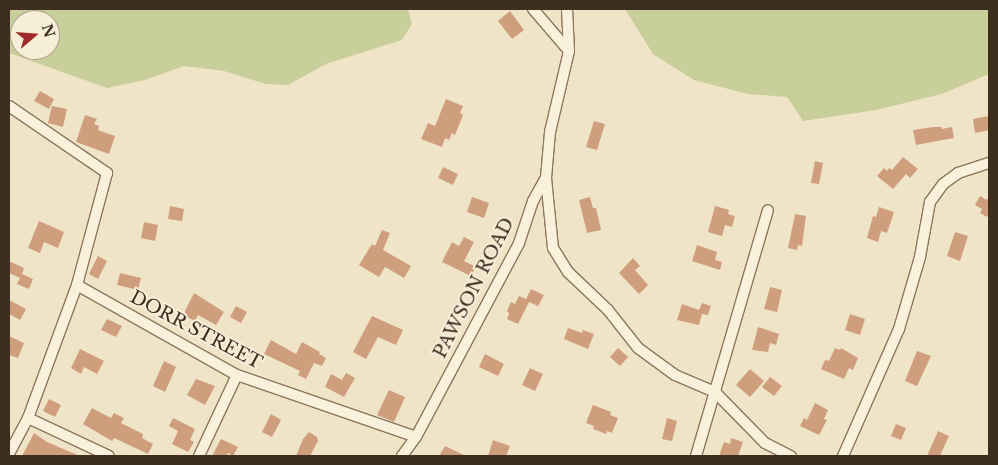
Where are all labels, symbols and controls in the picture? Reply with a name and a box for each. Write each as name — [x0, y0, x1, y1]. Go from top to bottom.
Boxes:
north arrow — [10, 10, 60, 60]
text: N — [38, 22, 59, 40]
street label: PAWSON ROAD — [429, 214, 519, 362]
street label: DORR STREET — [126, 286, 266, 374]

